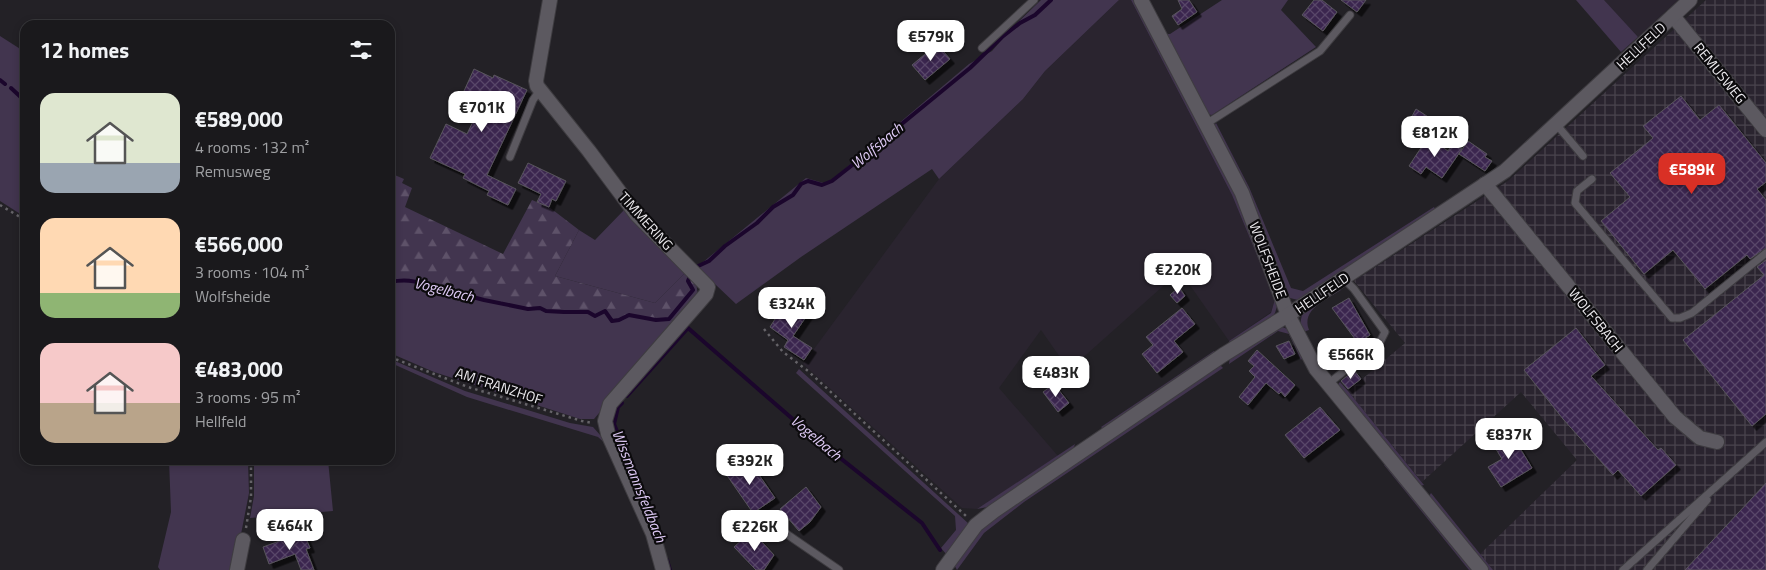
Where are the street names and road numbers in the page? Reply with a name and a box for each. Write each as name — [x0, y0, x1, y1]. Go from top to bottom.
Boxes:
street label: HELLFELD — [1611, 17, 1670, 74]
street label: REMUSWEG — [1689, 38, 1752, 108]
street label: TIMMERING — [614, 187, 678, 255]
street label: WOLFSHEIDE — [1244, 218, 1293, 301]
street label: HELLFELD — [1290, 267, 1353, 318]
street label: WOLFSBACH — [1564, 283, 1629, 356]
street label: AM FRANZHOF — [453, 362, 545, 409]

